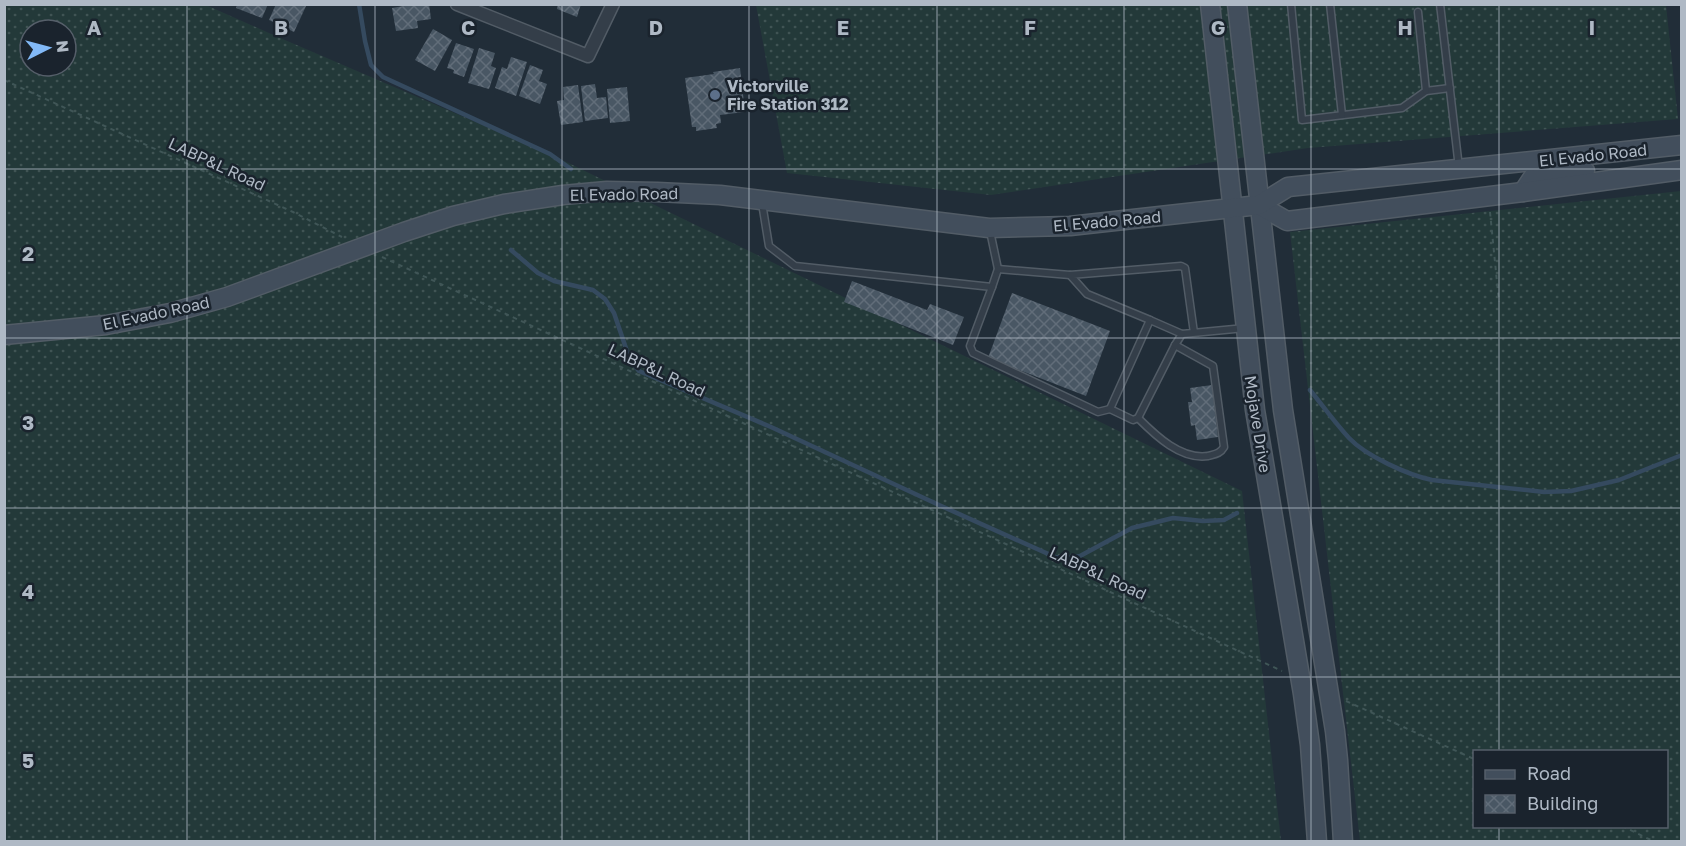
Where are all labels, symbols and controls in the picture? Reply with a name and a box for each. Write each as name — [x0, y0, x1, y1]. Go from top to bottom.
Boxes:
text: A — [87, 15, 101, 39]
text: B — [274, 15, 288, 39]
text: C — [461, 15, 475, 39]
text: D — [649, 15, 663, 39]
text: E — [837, 15, 849, 39]
text: F — [1024, 15, 1036, 39]
text: G — [1211, 15, 1225, 39]
text: H — [1397, 15, 1413, 39]
text: I — [1589, 15, 1595, 39]
north arrow — [18, 18, 78, 78]
text: N — [52, 39, 73, 54]
place label: Victorville Fire Station 312 — [727, 76, 849, 114]
marker: Victorville Fire Station 312 — [708, 88, 722, 102]
street label: LABP&L Road — [165, 133, 269, 195]
street label: El Evado Road — [1538, 139, 1648, 171]
street label: El Evado Road — [570, 183, 678, 205]
street label: El Evado Road — [1052, 206, 1162, 236]
text: 2 — [22, 241, 34, 265]
street label: El Evado Road — [101, 292, 211, 334]
street label: LABP&L Road — [605, 339, 709, 401]
street label: Mojave Drive — [1240, 374, 1276, 474]
text: 3 — [22, 410, 34, 434]
street label: LABP&L Road — [1046, 542, 1150, 604]
text: 4 — [22, 579, 34, 603]
text: 5 — [22, 748, 34, 772]
legend — [1473, 750, 1668, 828]
text: Road — [1527, 762, 1571, 784]
text: Building — [1527, 792, 1598, 814]

